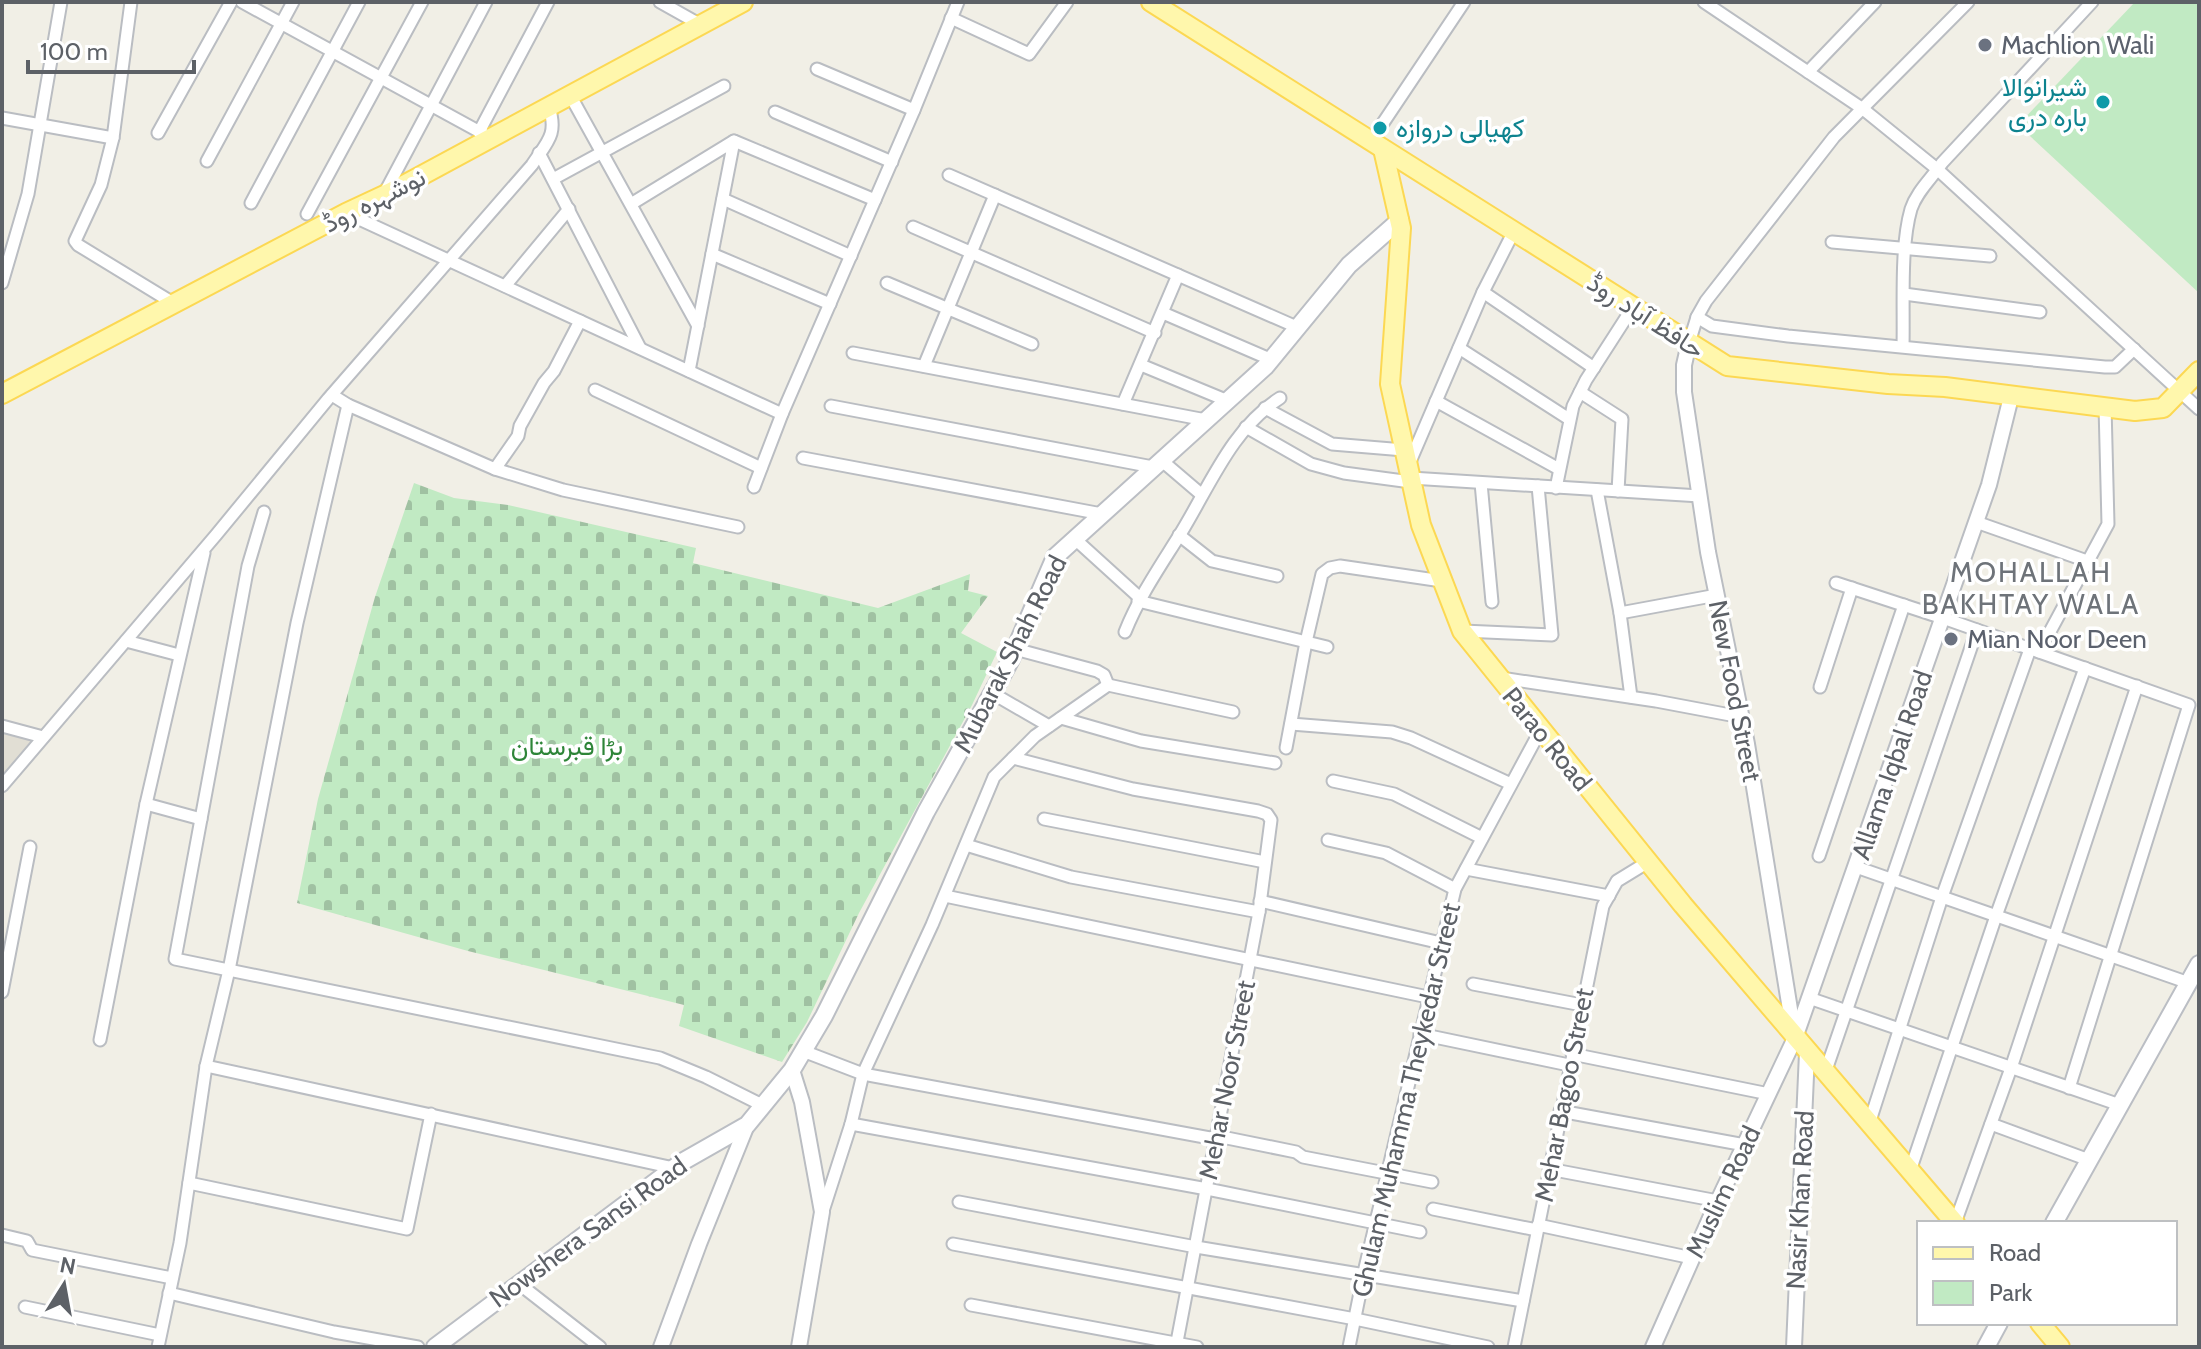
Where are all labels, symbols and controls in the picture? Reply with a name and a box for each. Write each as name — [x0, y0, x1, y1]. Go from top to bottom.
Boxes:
scale bar — [28, 24, 194, 74]
place label: Machlion Wali — [2001, 29, 2154, 61]
marker: Machlion Wali — [1976, 36, 1994, 54]
text: 100 m — [40, 37, 108, 66]
place label: شیرانوالا بارہ دری — [2002, 71, 2087, 133]
marker: شیرانوالا بارہ دری — [2094, 93, 2112, 111]
place label: کھیالی دروازہ — [1396, 112, 1524, 144]
marker: کھیالی دروازہ — [1371, 119, 1389, 137]
street label: نوشہرہ روڈ — [317, 161, 431, 239]
street label: حافظ آباد روڈ — [1581, 266, 1711, 366]
street label: Mubarak Shah Road — [946, 550, 1074, 758]
district label: MOHALLAH BAKHTAY WALA — [1922, 555, 2140, 621]
street label: New Food Street — [1702, 598, 1768, 785]
place label: Mian Noor Deen — [1967, 623, 2147, 655]
marker: Mian Noor Deen — [1942, 630, 1960, 648]
street label: Allama Iqbal Road — [1845, 666, 1939, 864]
street label: Parao Road — [1496, 681, 1598, 797]
park label: بڑا قبرستان — [511, 730, 623, 762]
street label: Ghulam Muhamma Theykedar Street — [1345, 900, 1467, 1300]
street label: Mehar Noor Street — [1192, 977, 1262, 1182]
street label: Mehar Bagoo Street — [1528, 985, 1600, 1205]
street label: Nasir Khan Road — [1779, 1110, 1821, 1290]
street label: Muslim Road — [1679, 1121, 1767, 1263]
street label: Nowshera Sansi Road — [483, 1150, 693, 1314]
legend — [1917, 1221, 2177, 1325]
text: Road — [1989, 1238, 2041, 1267]
north arrow — [24, 1245, 104, 1325]
text: N — [58, 1251, 78, 1281]
text: Park — [1989, 1278, 2032, 1307]

